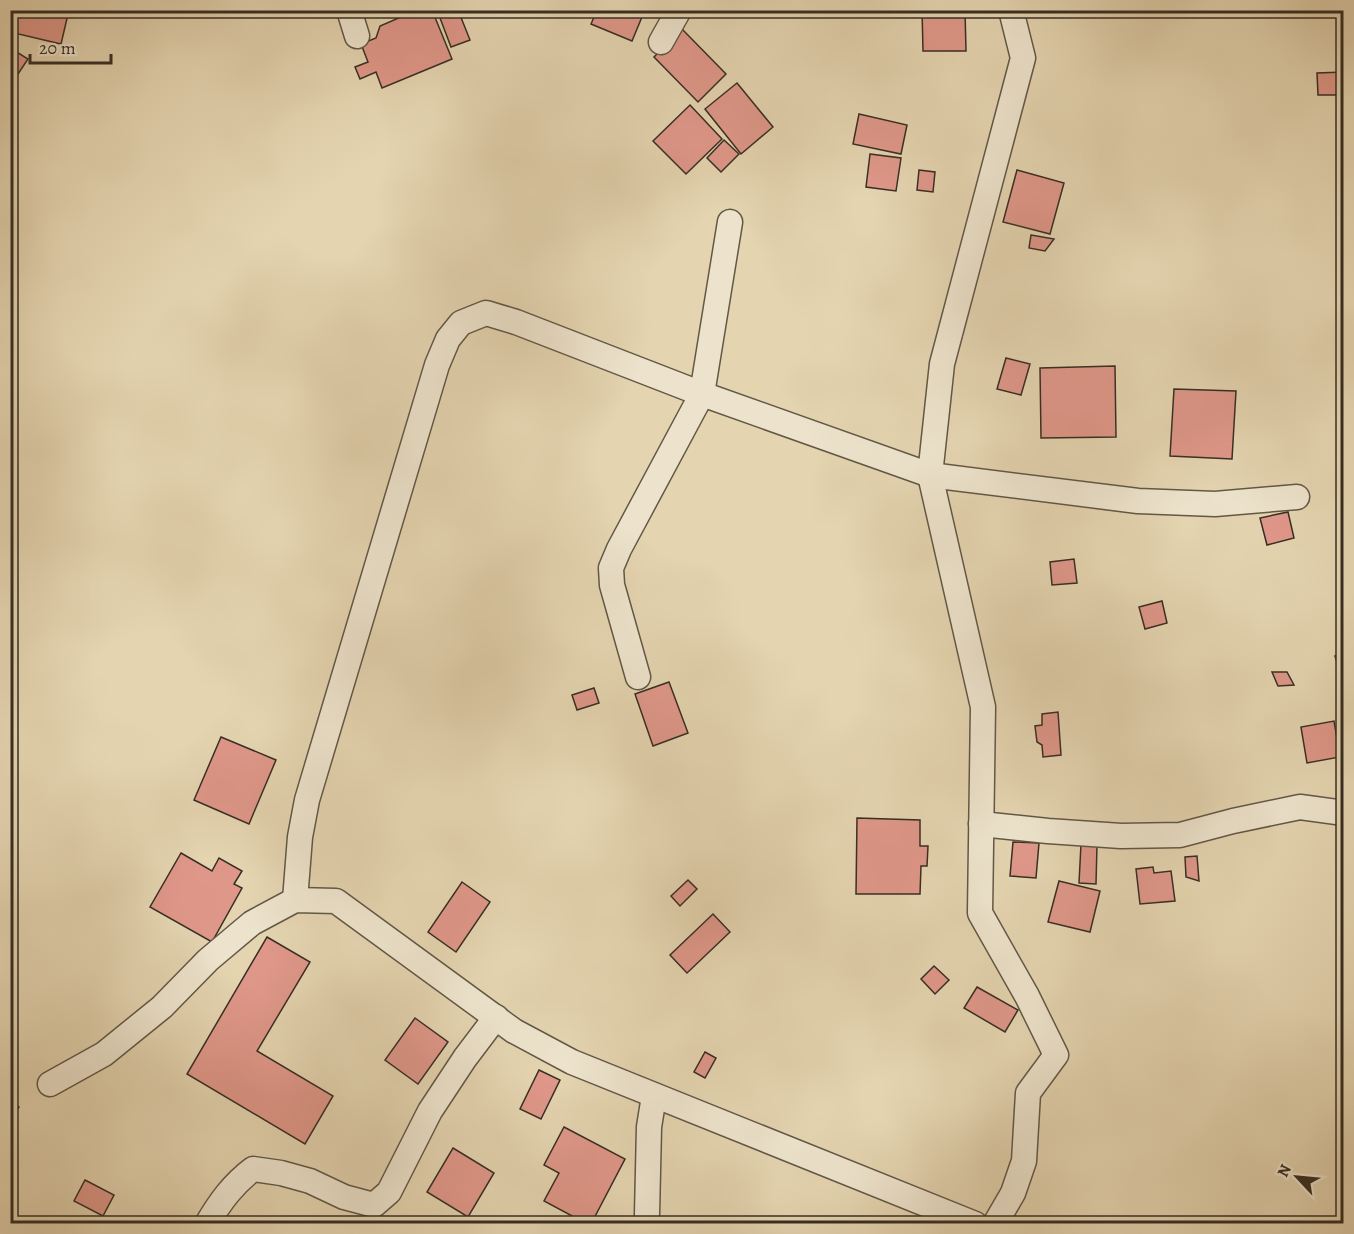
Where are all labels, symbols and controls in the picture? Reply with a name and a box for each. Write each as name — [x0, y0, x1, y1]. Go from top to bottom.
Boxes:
scale bar — [30, 27, 111, 65]
text: 20 m — [39, 36, 76, 60]
north arrow — [1267, 1147, 1327, 1207]
text: N — [1272, 1160, 1297, 1181]

